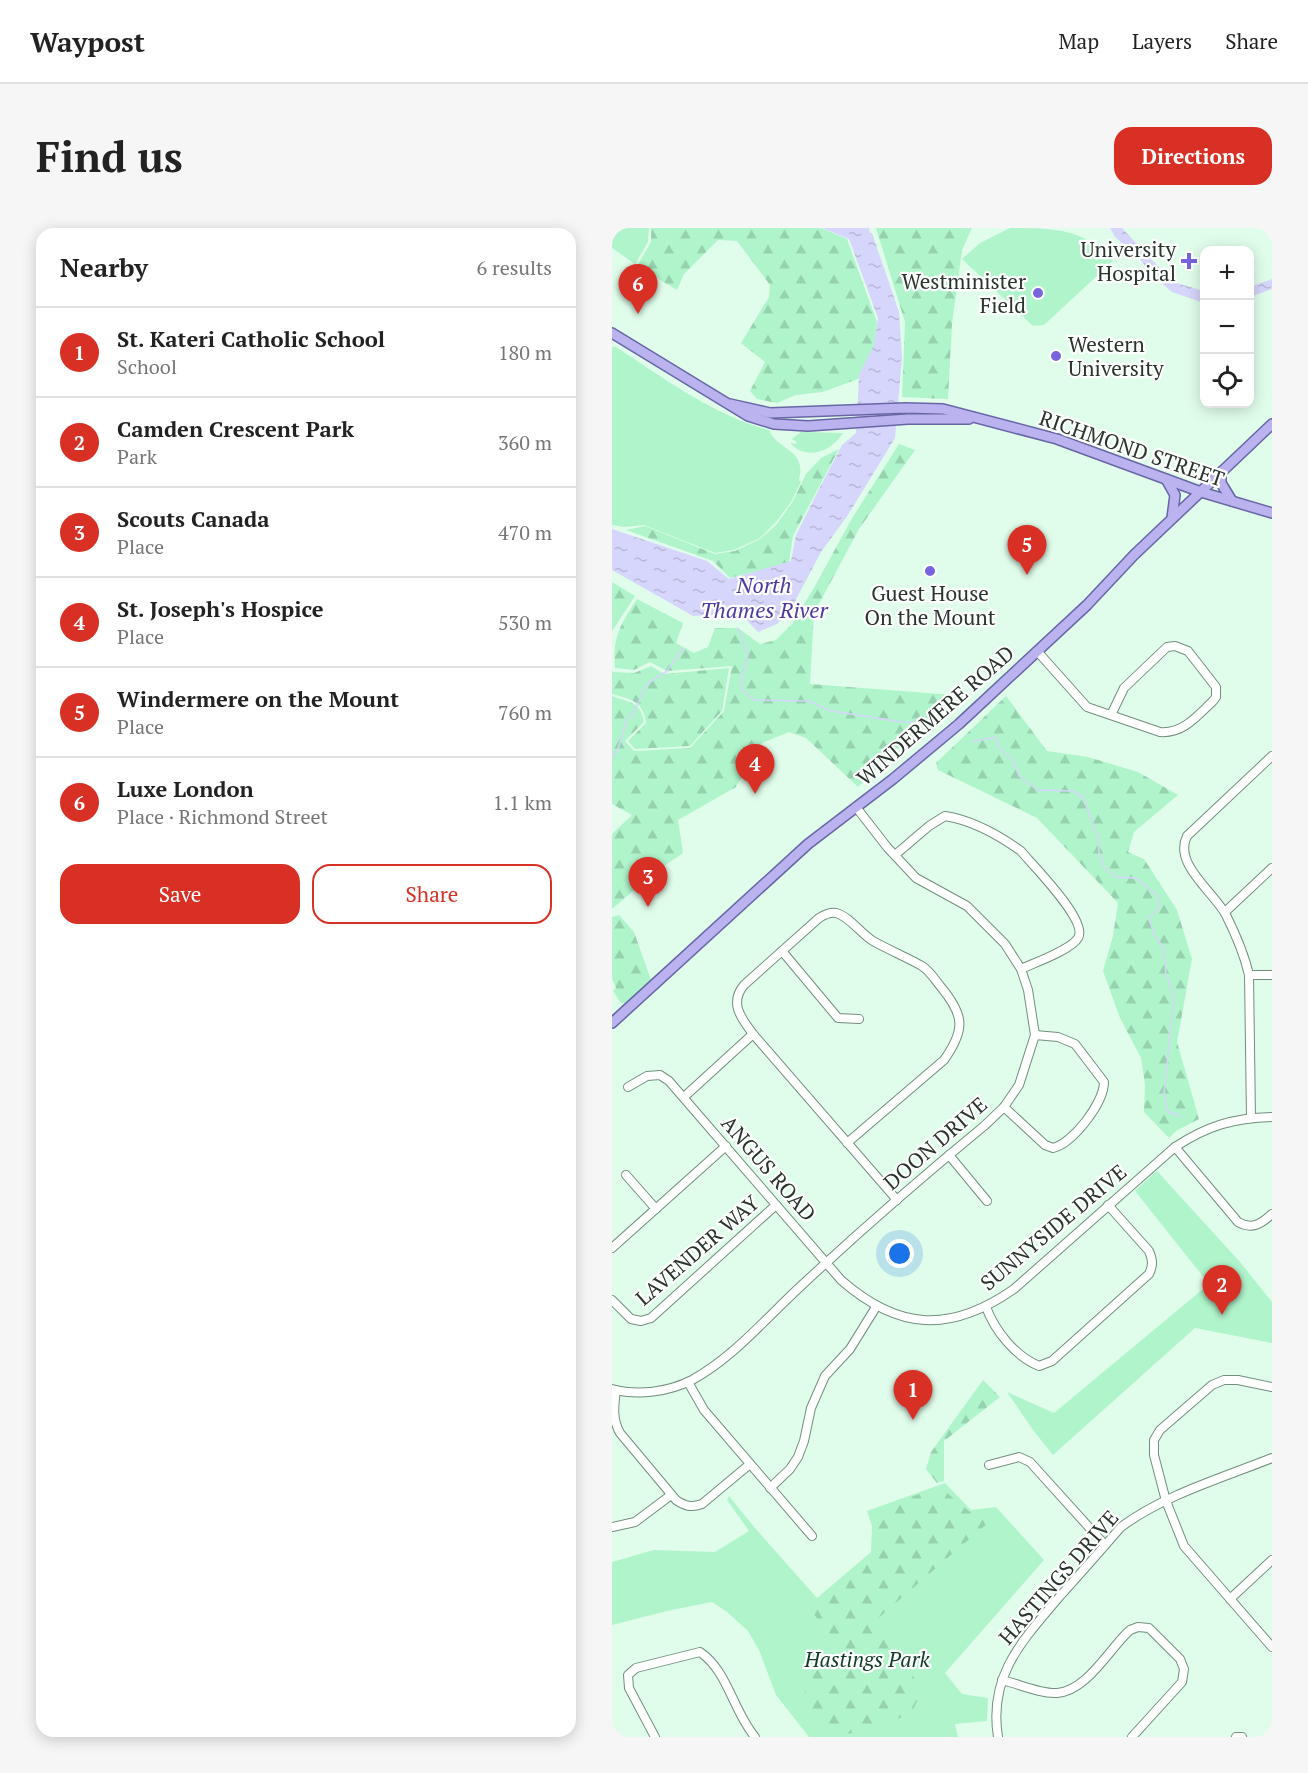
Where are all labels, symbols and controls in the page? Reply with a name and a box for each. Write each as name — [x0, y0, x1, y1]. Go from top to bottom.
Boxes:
text: Waypost — [30, 23, 145, 60]
text: Map — [1058, 27, 1099, 55]
text: Layers — [1132, 27, 1192, 55]
text: Share — [1225, 27, 1278, 55]
button: Directions — [1114, 127, 1272, 185]
text: Find us — [36, 128, 183, 184]
place label: University Hospital — [1080, 235, 1176, 287]
map controls — [1200, 246, 1254, 408]
button: + — [1200, 246, 1254, 300]
text: Nearby — [60, 250, 148, 284]
marker: University Hospital — [1180, 252, 1198, 270]
text: 6 results — [477, 254, 552, 281]
pin: 6 — [618, 264, 658, 314]
place label: Westminister Field — [902, 267, 1026, 319]
marker: Westminister Field — [1031, 286, 1045, 300]
button: − — [1200, 300, 1254, 354]
text: St. Kateri Catholic School — [117, 324, 385, 353]
place label: Western University — [1068, 330, 1164, 382]
text: 1 — [74, 339, 85, 366]
text: 180 m — [498, 339, 552, 366]
marker: Western University — [1049, 349, 1063, 363]
text: School — [117, 353, 177, 380]
button: locate — [1200, 354, 1254, 408]
street label: RICHMOND STREET — [1036, 403, 1228, 493]
text: Camden Crescent Park — [117, 414, 354, 443]
text: 2 — [74, 429, 85, 456]
text: 360 m — [498, 429, 552, 456]
text: Park — [117, 443, 157, 470]
text: Scouts Canada — [117, 504, 269, 533]
text: 3 — [74, 519, 85, 546]
text: 470 m — [498, 519, 552, 546]
pin: 5 — [1008, 526, 1046, 575]
text: Place — [117, 533, 164, 560]
marker: Guest House On the Mount — [923, 564, 937, 578]
water label: North Thames River — [700, 570, 829, 624]
place label: Guest House On the Mount — [864, 579, 996, 631]
text: St. Joseph's Hospice — [117, 594, 324, 623]
text: 4 — [74, 609, 85, 636]
text: 530 m — [498, 609, 552, 636]
text: Place — [117, 623, 164, 650]
street label: WINDERMERE ROAD — [850, 639, 1020, 791]
text: Windermere on the Mount — [117, 684, 399, 713]
text: 5 — [74, 699, 85, 726]
text: 760 m — [498, 699, 552, 726]
text: Place — [117, 713, 164, 740]
pin: 4 — [736, 744, 774, 794]
text: Luxe London — [117, 774, 254, 803]
text: 6 — [74, 789, 85, 816]
text: 1.1 km — [493, 789, 552, 816]
text: Place · Richmond Street — [117, 803, 328, 830]
pin: 3 — [628, 858, 668, 907]
button: Save — [60, 864, 300, 924]
button: Share — [312, 864, 552, 924]
street label: DOON DRIVE — [877, 1090, 993, 1196]
street label: ANGUS ROAD — [715, 1109, 823, 1227]
street label: SUNNYSIDE DRIVE — [974, 1158, 1132, 1296]
street label: LAVENDER WAY — [629, 1188, 765, 1311]
your location — [885, 1239, 914, 1268]
pin: 2 — [1202, 1266, 1242, 1315]
pin: 1 — [894, 1370, 932, 1420]
street label: HASTINGS DRIVE — [992, 1504, 1124, 1650]
park label: Hastings Park — [803, 1645, 930, 1673]

